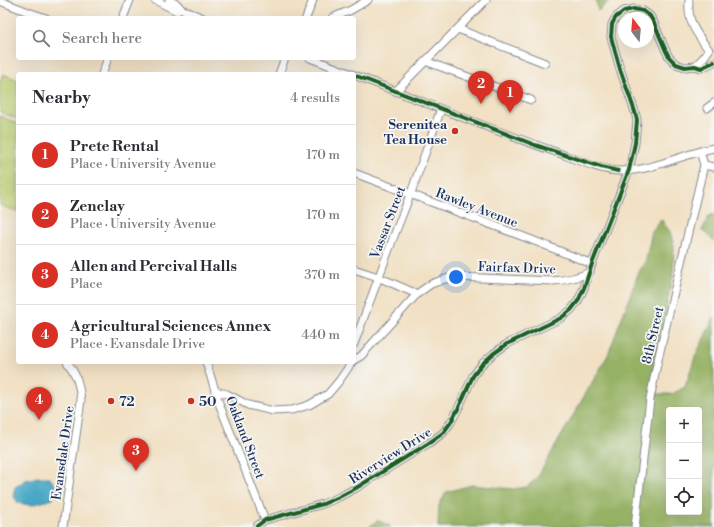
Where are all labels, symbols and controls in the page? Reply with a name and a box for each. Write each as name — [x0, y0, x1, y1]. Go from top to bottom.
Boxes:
north arrow — [618, 12, 654, 48]
search box — [16, 16, 356, 60]
icon: search — [30, 27, 52, 49]
text: Search here — [62, 29, 142, 48]
pin: 2 — [468, 71, 494, 104]
pin: 1 — [497, 80, 523, 113]
text: Nearby — [32, 87, 91, 109]
text: 4 results — [290, 90, 340, 106]
place label: Serenitea Tea House — [384, 117, 448, 148]
marker: Serenitea Tea House — [450, 126, 460, 136]
text: Prete Rental — [70, 137, 159, 156]
text: 1 — [42, 147, 48, 163]
text: 170 m — [306, 147, 340, 163]
text: Place · University Avenue — [70, 156, 216, 172]
street label: Vassar Street — [366, 183, 409, 262]
street label: Rawley Avenue — [433, 185, 520, 231]
text: Zenclay — [70, 197, 125, 216]
text: 2 — [41, 207, 49, 223]
text: 170 m — [306, 207, 340, 223]
text: Place · University Avenue — [70, 216, 216, 232]
text: Allen and Percival Halls — [70, 257, 237, 276]
street label: Fairfax Drive — [478, 259, 557, 277]
text: 3 — [41, 267, 49, 283]
text: 370 m — [304, 267, 340, 283]
your location — [446, 267, 466, 287]
text: Place — [70, 276, 102, 292]
street label: 8th Street — [639, 305, 667, 366]
text: Agricultural Sciences Annex — [70, 317, 271, 336]
text: 4 — [41, 327, 49, 343]
text: 440 m — [302, 327, 340, 343]
text: Place · Evansdale Drive — [70, 336, 205, 352]
pin: 4 — [26, 387, 52, 420]
place label: 72 — [119, 394, 135, 410]
place label: 50 — [199, 394, 217, 410]
street label: Oakland Street — [222, 394, 268, 481]
marker: 72 — [106, 396, 116, 406]
marker: 50 — [186, 396, 196, 406]
street label: Evansdale Drive — [48, 404, 78, 501]
map controls — [666, 407, 702, 515]
button: + — [666, 407, 702, 443]
street label: Riverview Drive — [346, 424, 435, 488]
pin: 3 — [123, 438, 149, 471]
button: − — [666, 443, 702, 479]
button: locate — [666, 479, 702, 515]

